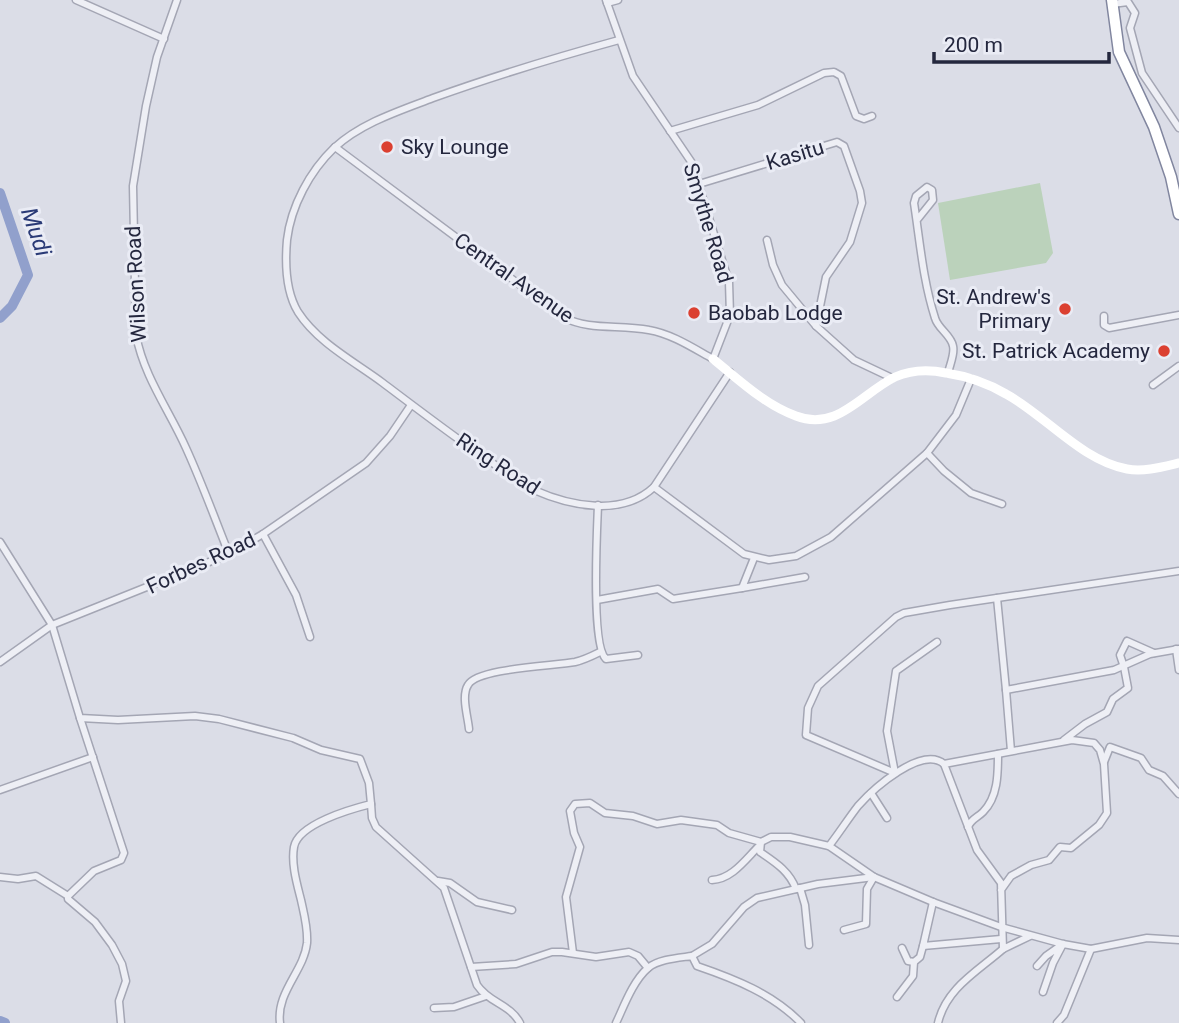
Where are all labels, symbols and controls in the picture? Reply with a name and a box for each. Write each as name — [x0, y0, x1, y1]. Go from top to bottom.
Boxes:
scale bar — [934, 21, 1109, 65]
text: 200 m — [944, 33, 1003, 57]
place label: Sky Lounge — [401, 135, 509, 159]
street label: Kasitu — [763, 135, 827, 175]
marker: Sky Lounge — [379, 139, 395, 155]
street label: Smythe Road — [678, 160, 738, 286]
water label: Mudi — [15, 204, 57, 260]
street label: Wilson Road — [121, 225, 151, 343]
street label: Central Avenue — [450, 228, 578, 328]
place label: St. Andrew's Primary — [936, 285, 1051, 333]
place label: Baobab Lodge — [708, 301, 843, 325]
marker: St. Andrew's Primary — [1057, 301, 1073, 317]
marker: Baobab Lodge — [686, 305, 702, 321]
place label: St. Patrick Academy — [962, 339, 1150, 363]
marker: St. Patrick Academy — [1156, 343, 1172, 359]
street label: Ring Road — [452, 428, 544, 500]
street label: Forbes Road — [143, 527, 259, 599]

